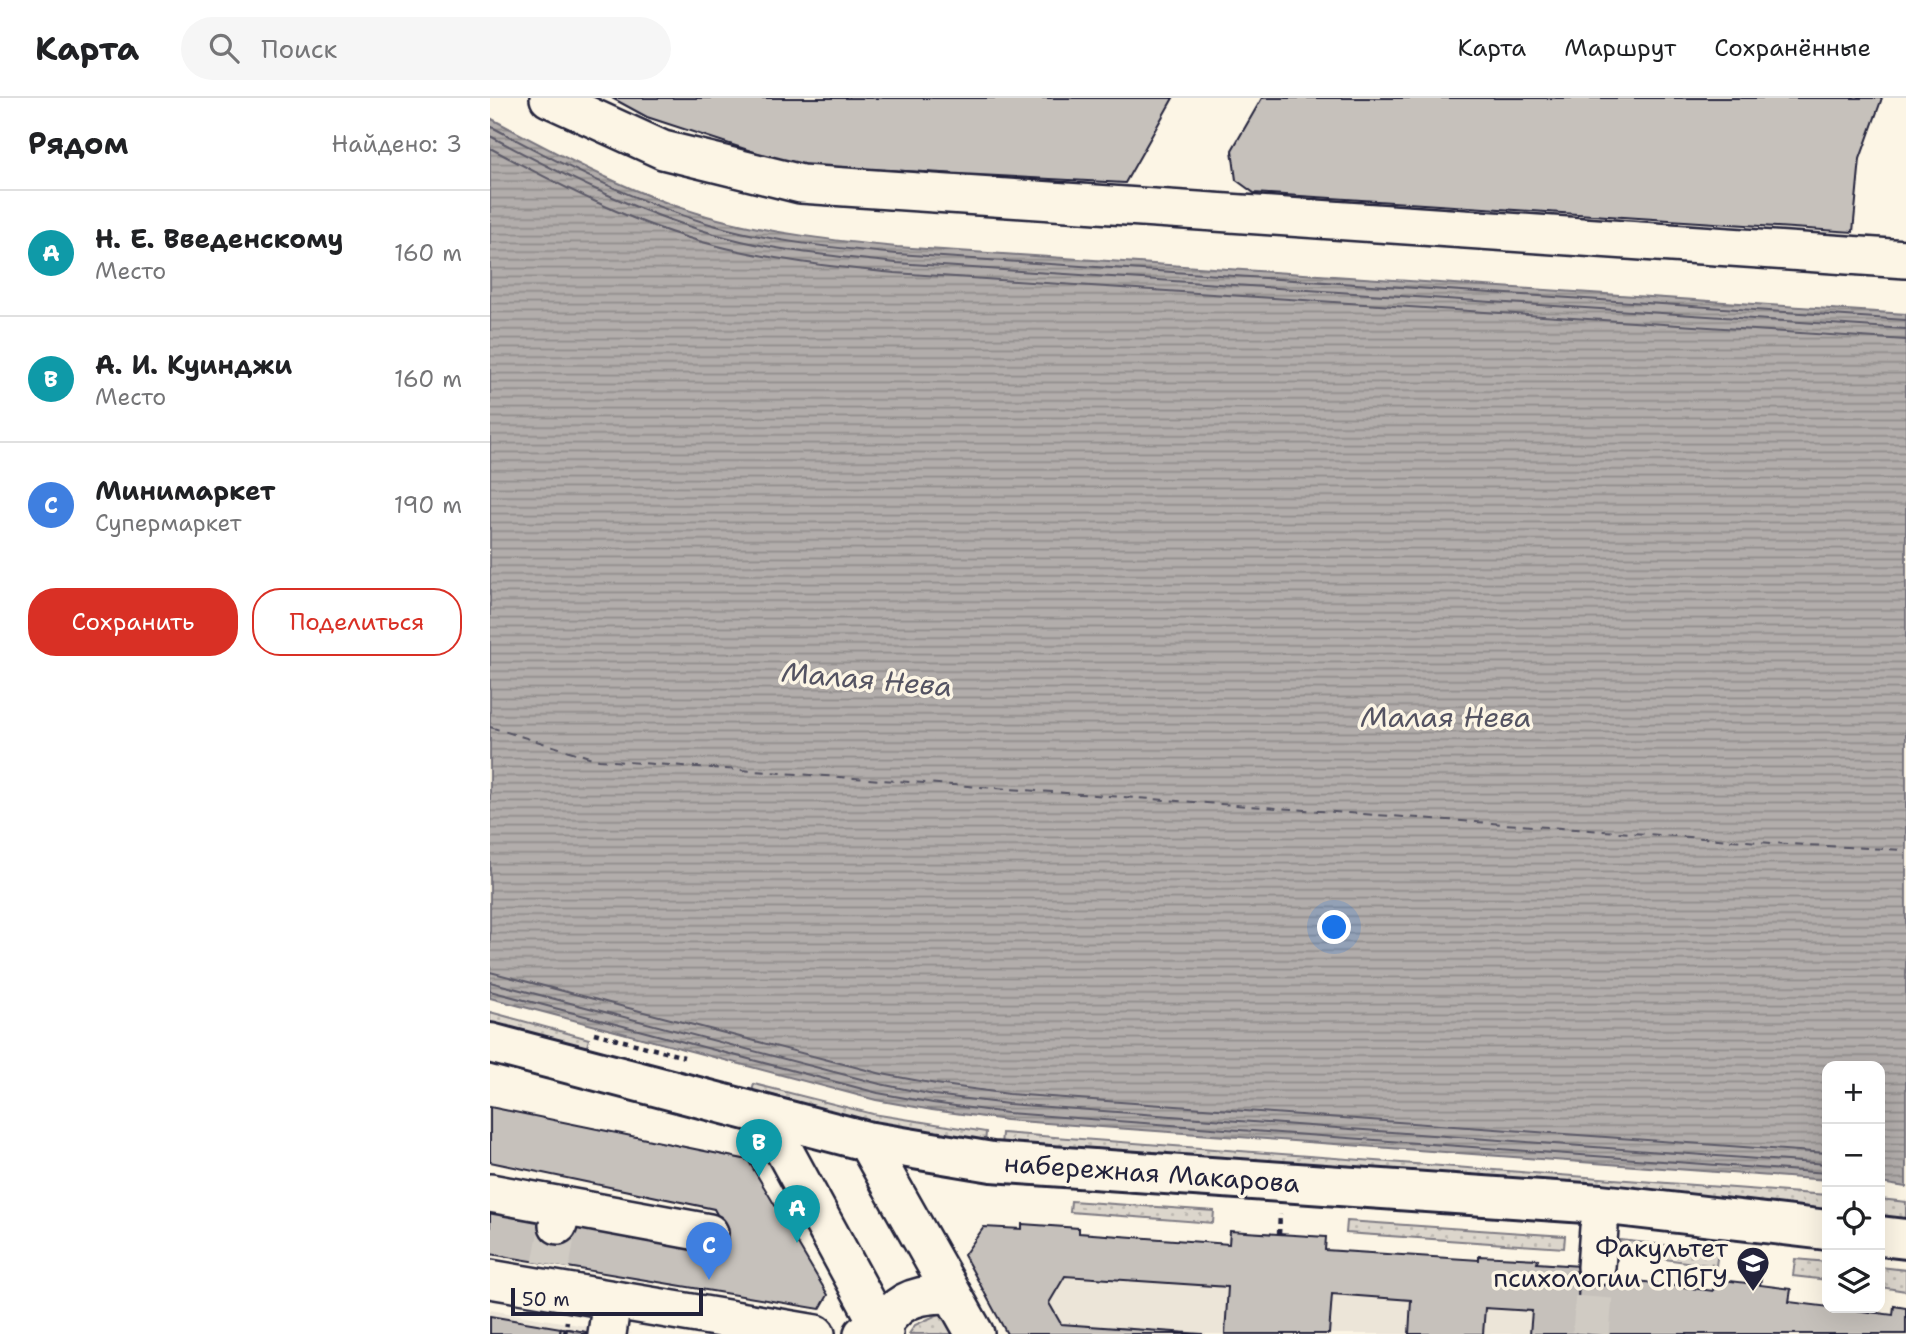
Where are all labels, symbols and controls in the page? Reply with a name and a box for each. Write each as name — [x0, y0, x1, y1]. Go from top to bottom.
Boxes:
search box — [181, 17, 671, 80]
text: Карта — [35, 26, 139, 71]
icon: search — [205, 29, 243, 67]
text: Поиск — [261, 31, 337, 66]
text: Карта — [1458, 32, 1526, 64]
text: Маршрут — [1564, 32, 1676, 64]
text: Сохранённые — [1714, 32, 1871, 64]
text: Рядом — [28, 123, 128, 164]
text: Найдено: 3 — [332, 129, 462, 159]
text: Н. Е. Введенскому — [95, 221, 343, 256]
text: A — [42, 238, 60, 268]
text: 160 m — [394, 238, 462, 268]
text: Место — [95, 256, 166, 286]
text: А. И. Куинджи — [95, 347, 292, 382]
text: B — [44, 364, 58, 394]
text: 160 m — [394, 364, 462, 394]
text: Место — [95, 382, 166, 412]
text: Минимаркет — [95, 473, 275, 508]
text: C — [44, 490, 58, 520]
text: 190 m — [394, 490, 462, 520]
text: Супермаркет — [95, 508, 242, 538]
button: Сохранить — [28, 588, 238, 656]
button: Поделиться — [252, 588, 462, 656]
water label: Малая Нева — [780, 653, 954, 705]
water label: Малая Нева — [1361, 698, 1531, 736]
your location — [1317, 910, 1351, 944]
map controls — [1822, 1061, 1885, 1313]
button: + — [1822, 1061, 1885, 1124]
pin: B — [736, 1119, 782, 1177]
button: − — [1822, 1124, 1885, 1187]
street label: набережная Макарова — [1003, 1145, 1301, 1200]
pin: A — [774, 1185, 820, 1243]
button: locate — [1822, 1187, 1885, 1250]
pin: C — [686, 1222, 732, 1280]
place label: Факультет психологии СПбГУ — [1493, 1230, 1729, 1295]
school or university icon: Факультет психологии СПбГУ — [1734, 1244, 1772, 1293]
button: layers — [1822, 1250, 1885, 1313]
scale bar — [511, 1285, 704, 1317]
text: 50 m — [522, 1287, 570, 1312]

